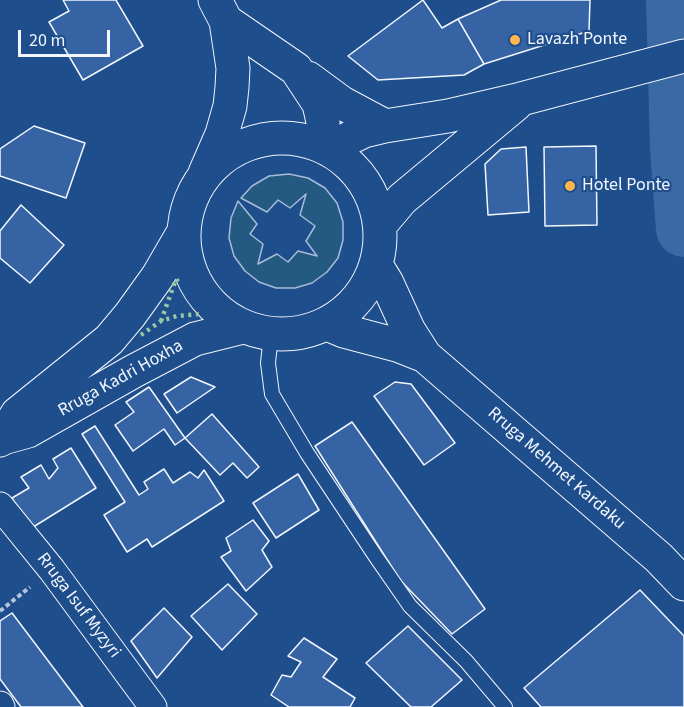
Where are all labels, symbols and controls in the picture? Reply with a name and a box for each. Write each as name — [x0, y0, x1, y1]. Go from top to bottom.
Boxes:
scale bar — [21, 18, 112, 56]
text: 20 m — [29, 28, 65, 53]
place label: Lavazh Ponte — [527, 29, 627, 51]
marker: Lavazh Ponte — [508, 33, 522, 47]
place label: Hotel Ponte — [582, 175, 670, 197]
marker: Hotel Ponte — [563, 179, 577, 193]
street label: Rruga Kadri Hoxha — [55, 336, 187, 422]
street label: Rruga Mehmet Kardaku — [483, 403, 629, 535]
street label: Rruga Isuf Myzyri — [31, 549, 125, 663]

